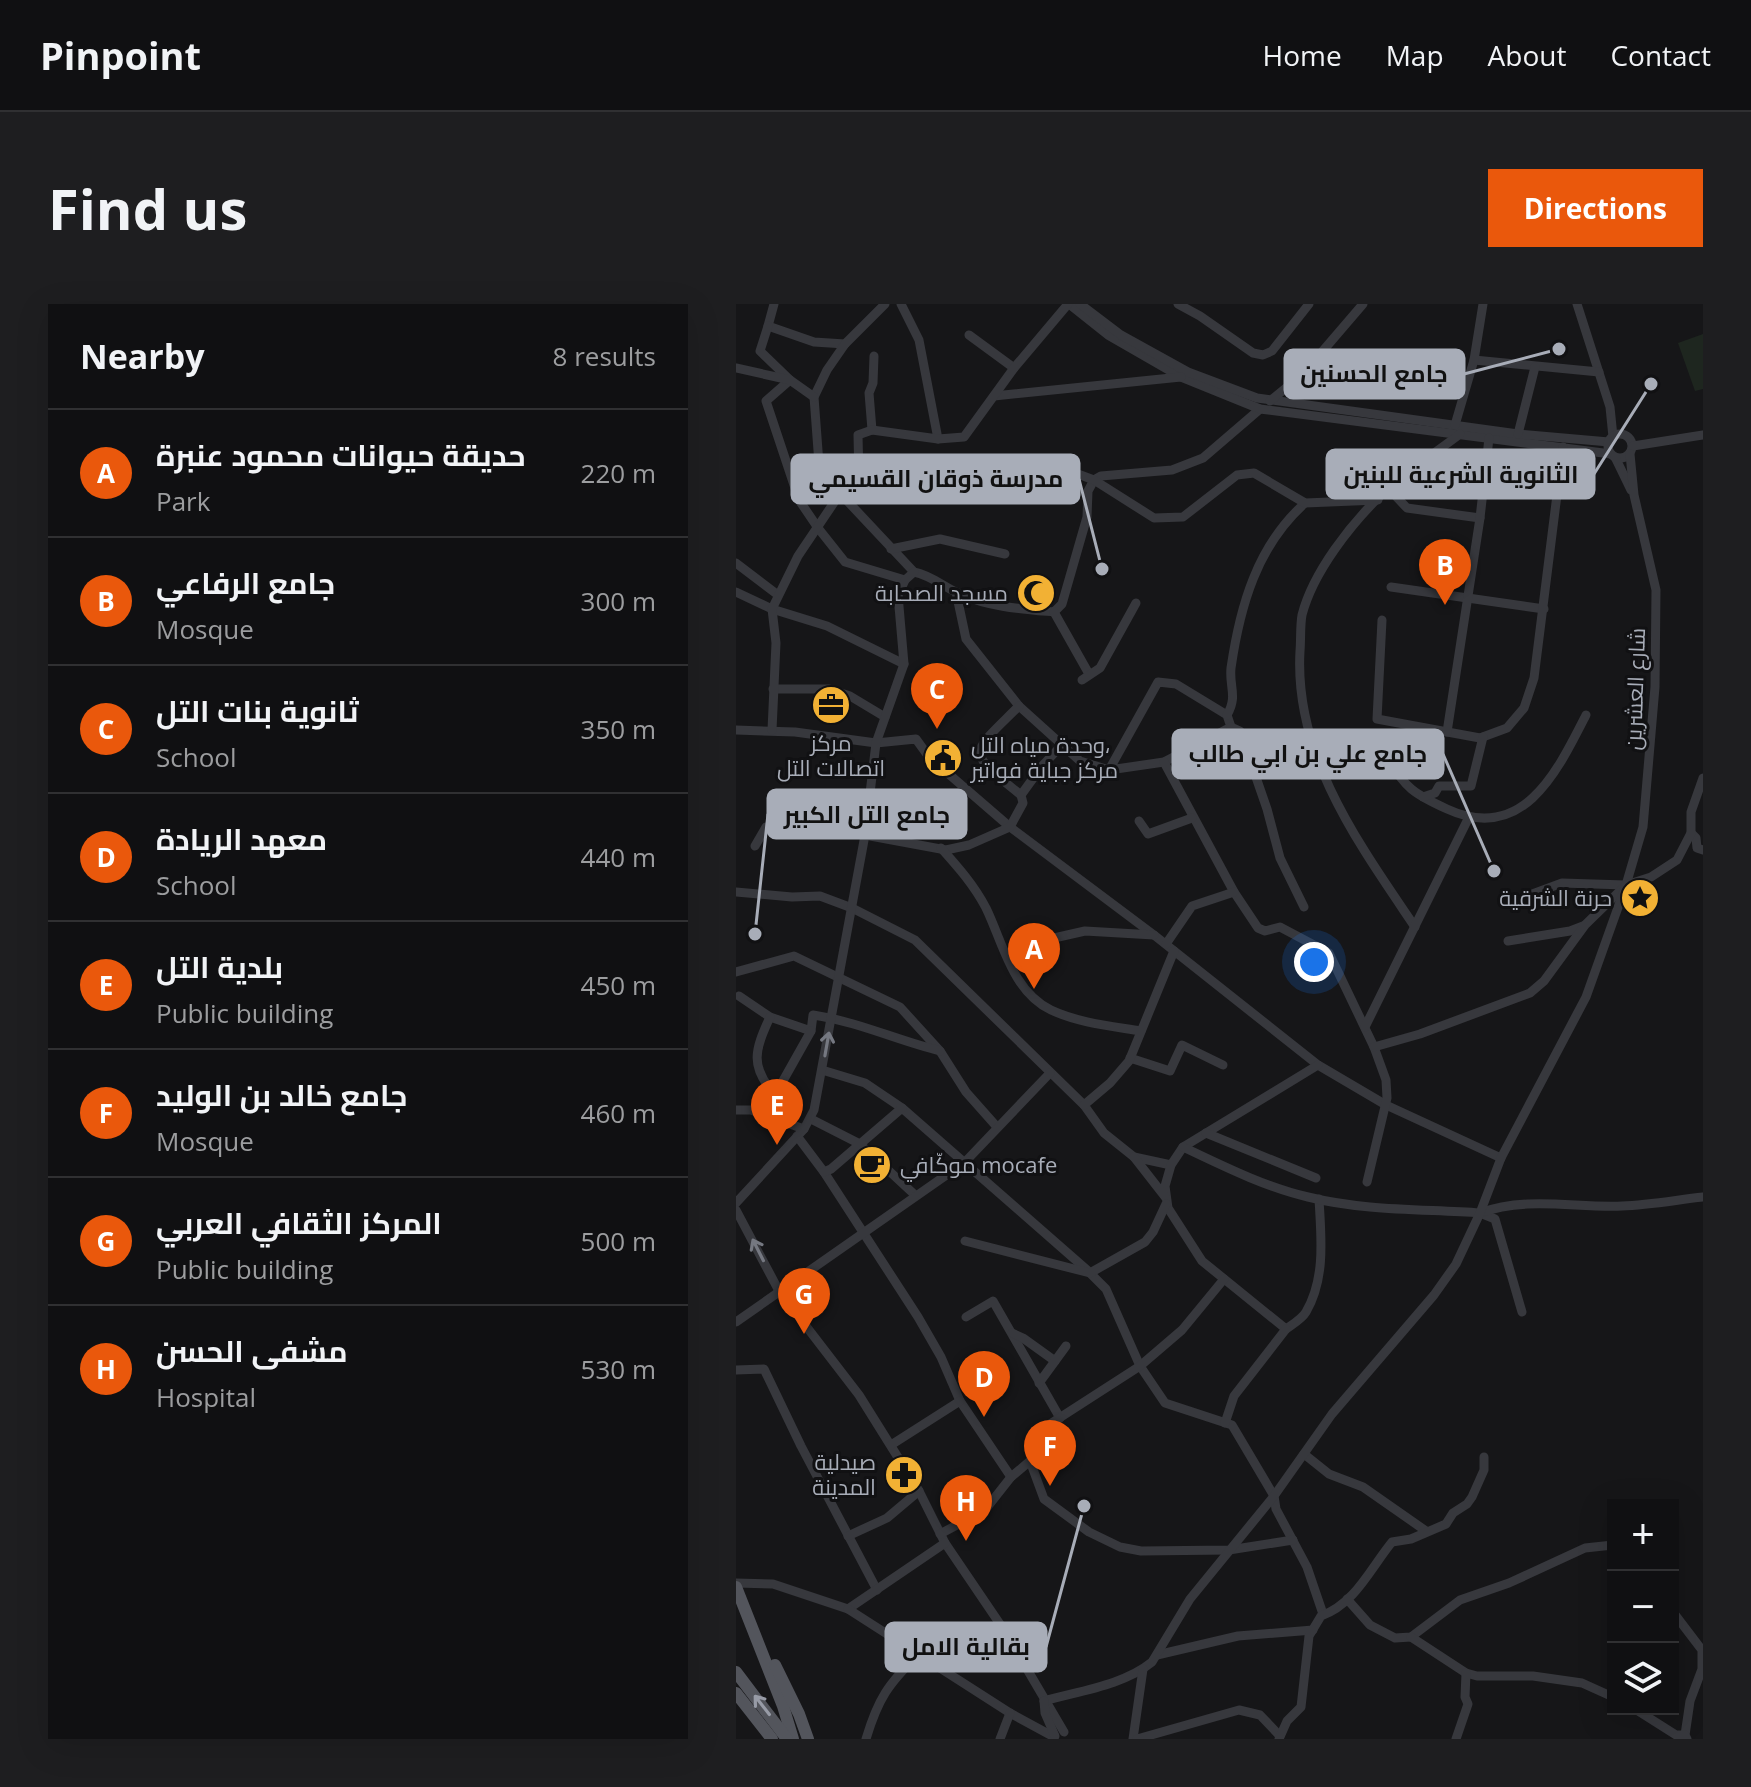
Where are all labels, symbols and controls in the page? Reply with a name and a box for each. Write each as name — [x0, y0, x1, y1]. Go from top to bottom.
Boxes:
text: Pinpoint — [40, 29, 201, 81]
text: Home — [1263, 36, 1342, 74]
text: Map — [1386, 36, 1444, 74]
text: About — [1488, 36, 1566, 74]
text: Contact — [1610, 36, 1711, 74]
button: Directions — [1488, 169, 1703, 247]
text: Find us — [48, 170, 247, 246]
text: Nearby — [80, 333, 205, 379]
text: 8 results — [553, 338, 656, 374]
callout: جامع الحسنين — [1285, 350, 1464, 398]
text: جامع الحسنين — [1300, 356, 1448, 390]
text: حديقة حيوانات محمود عنبرة — [156, 434, 526, 475]
callout: الثانوية الشرعية للبنين — [1327, 450, 1594, 498]
text: A — [97, 455, 115, 491]
text: 220 m — [581, 455, 656, 491]
callout: مدرسة ذوقان القسيمي — [792, 455, 1079, 503]
text: الثانوية الشرعية للبنين — [1344, 457, 1578, 490]
text: مدرسة ذوقان القسيمي — [809, 461, 1063, 498]
text: Park — [156, 483, 210, 519]
pin: B — [1419, 539, 1471, 605]
text: جامع الرفاعي — [156, 562, 335, 603]
mosque icon: مسجد الصحابة — [1015, 572, 1057, 614]
place label: مسجد الصحابة — [875, 577, 1008, 607]
text: B — [97, 583, 115, 619]
text: 300 m — [581, 583, 656, 619]
text: Mosque — [156, 611, 254, 647]
street label: شارع العشرين — [1617, 627, 1652, 751]
pin: C — [911, 663, 963, 729]
office icon: مركز اتصالات التل — [810, 684, 852, 726]
text: ثانوية بنات التل — [156, 690, 359, 731]
text: C — [98, 711, 114, 747]
text: 350 m — [581, 711, 656, 747]
place label: مركز اتصالات التل — [777, 727, 885, 782]
place label: وحدة مياه التل، مركز جباية فواتير — [969, 729, 1118, 784]
callout: جامع علي بن ابي طالب — [1173, 730, 1443, 778]
text: جامع علي بن ابي طالب — [1189, 736, 1427, 773]
public building icon: وحدة مياه التل، مركز جباية فواتير — [922, 737, 964, 779]
text: School — [156, 739, 237, 775]
callout: جامع التل الكبير — [768, 790, 966, 838]
text: جامع التل الكبير — [783, 797, 950, 831]
text: معهد الريادة — [156, 818, 327, 859]
text: D — [96, 839, 116, 875]
text: 440 m — [581, 839, 656, 875]
text: School — [156, 867, 237, 903]
place icon: حرنة الشرقية — [1619, 877, 1661, 919]
place label: حرنة الشرقية — [1499, 882, 1612, 912]
pin: A — [1008, 923, 1060, 989]
your location — [1294, 942, 1334, 982]
text: بلدية التل — [156, 946, 283, 987]
text: E — [99, 967, 113, 1003]
text: 450 m — [581, 967, 656, 1003]
text: Public building — [156, 995, 333, 1031]
one-way arrow — [820, 1031, 835, 1057]
text: جامع خالد بن الوليد — [156, 1074, 407, 1115]
pin: E — [751, 1079, 803, 1145]
text: F — [99, 1095, 113, 1131]
text: 460 m — [581, 1095, 656, 1131]
text: Mosque — [156, 1123, 254, 1159]
cafe icon: موكّافي mocafe — [851, 1144, 893, 1186]
place label: موكّافي mocafe — [900, 1149, 1057, 1182]
text: المركز الثقافي العربي — [156, 1202, 442, 1243]
text: G — [97, 1223, 115, 1259]
text: 500 m — [581, 1223, 656, 1259]
one-way arrow — [749, 1239, 765, 1263]
text: Public building — [156, 1251, 333, 1287]
pin: G — [778, 1268, 830, 1334]
text: مشفى الحسن — [156, 1330, 348, 1371]
text: H — [96, 1351, 116, 1387]
text: 530 m — [581, 1351, 656, 1387]
pin: D — [958, 1351, 1010, 1417]
text: Hospital — [156, 1379, 256, 1415]
pin: F — [1024, 1420, 1076, 1486]
place label: صيدلية المدينة — [812, 1446, 876, 1501]
pharmacy icon: صيدلية المدينة — [883, 1454, 925, 1496]
pin: H — [940, 1475, 992, 1541]
map controls — [1607, 1499, 1679, 1715]
button: + — [1607, 1499, 1679, 1571]
button: − — [1607, 1571, 1679, 1643]
callout: بقالية الامل — [886, 1623, 1046, 1671]
text: بقالية الامل — [902, 1629, 1030, 1662]
button: layers — [1607, 1643, 1679, 1715]
one-way arrow — [753, 1695, 771, 1716]

